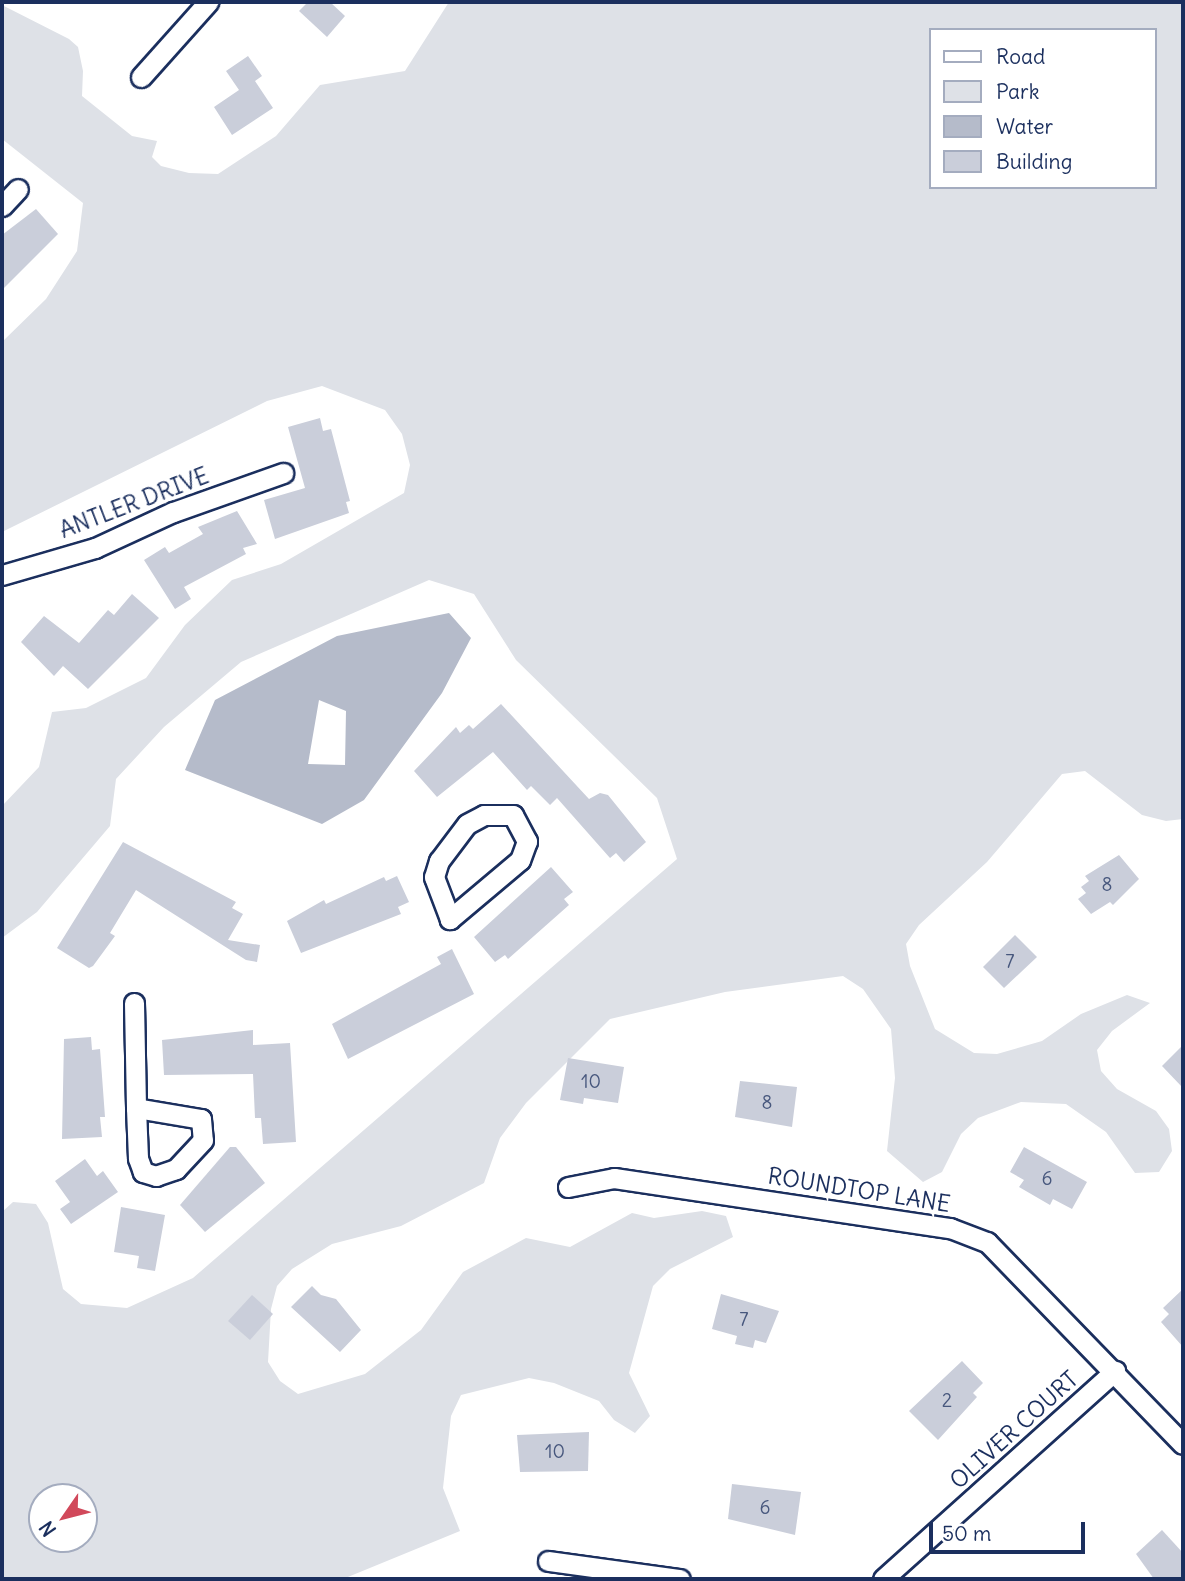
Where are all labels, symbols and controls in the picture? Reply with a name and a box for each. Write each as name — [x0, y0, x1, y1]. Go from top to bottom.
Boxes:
legend — [930, 28, 1157, 189]
text: Road — [996, 43, 1045, 70]
text: Park — [996, 78, 1039, 105]
text: Water — [996, 113, 1053, 140]
text: Building — [996, 148, 1072, 175]
street label: ANTLER DRIVE — [55, 462, 213, 544]
house number: 8 — [1102, 874, 1112, 896]
house number: 7 — [1005, 951, 1015, 973]
house number: 10 — [581, 1071, 601, 1093]
house number: 8 — [762, 1092, 772, 1114]
street label: ROUNDTOP LANE — [766, 1162, 952, 1218]
house number: 6 — [1042, 1168, 1052, 1190]
house number: 7 — [739, 1309, 749, 1331]
street label: OLIVER COURT — [944, 1365, 1084, 1495]
house number: 2 — [942, 1390, 952, 1412]
house number: 10 — [545, 1441, 565, 1463]
north arrow — [28, 1483, 98, 1553]
house number: 6 — [760, 1497, 770, 1519]
scale bar — [933, 1508, 1089, 1552]
text: N — [34, 1517, 61, 1541]
text: 50 m — [942, 1520, 991, 1547]

